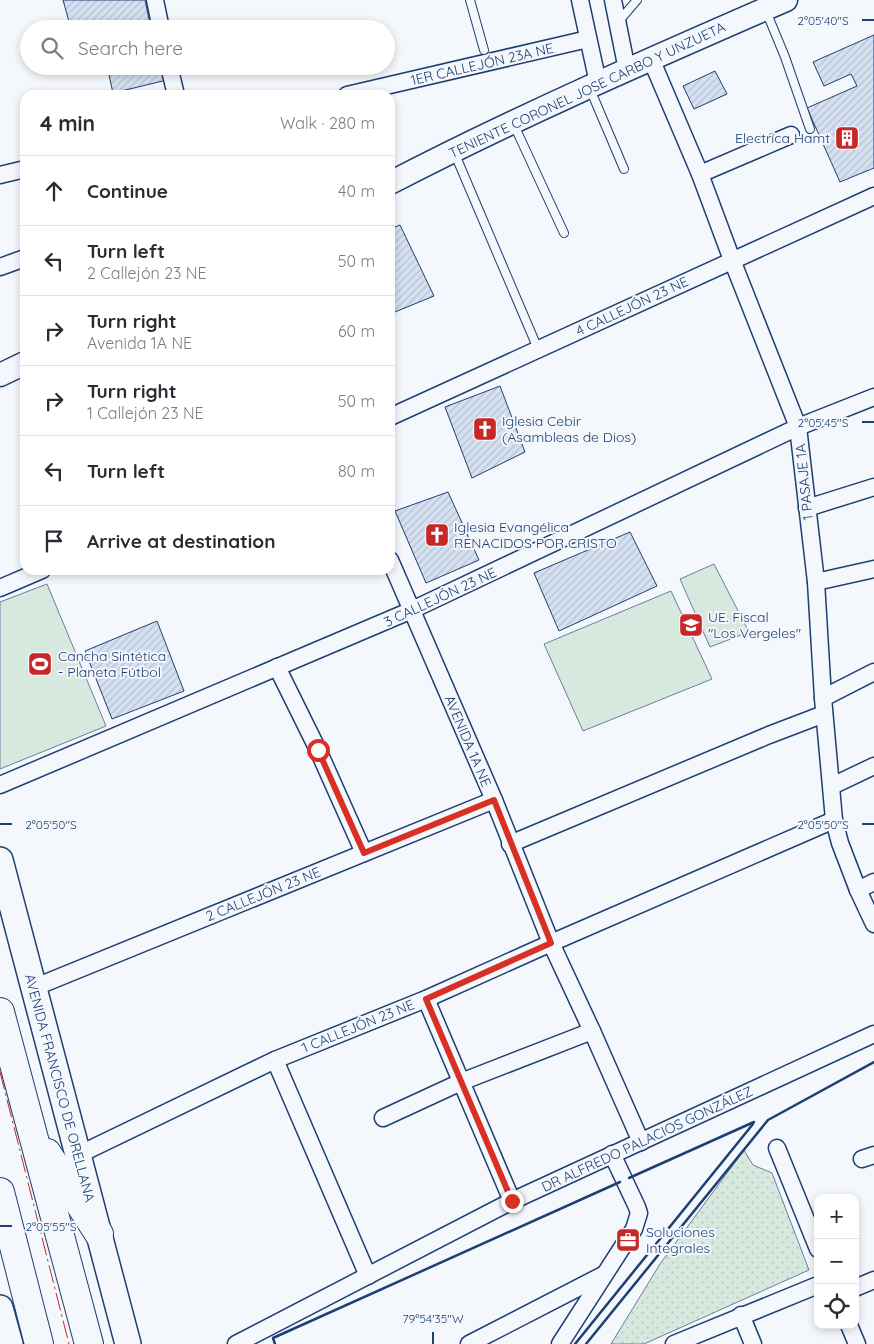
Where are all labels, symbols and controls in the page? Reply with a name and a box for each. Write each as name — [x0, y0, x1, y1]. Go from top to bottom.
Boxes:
text: 2°05'40"S — [797, 13, 849, 28]
street label: TENIENTE CORONEL JOSE CARBO Y UNZUETA — [446, 18, 728, 162]
search box — [20, 20, 395, 75]
icon: search — [38, 34, 66, 62]
text: Search here — [78, 36, 183, 60]
street label: 1ER CALLEJÓN 23A NE — [409, 39, 555, 89]
text: 4 min — [40, 110, 95, 136]
text: Walk · 280 m — [280, 113, 375, 133]
building icon: Electríca Hamt — [834, 125, 860, 151]
place label: Electríca Hamt — [735, 129, 830, 147]
icon: ahead — [40, 177, 68, 205]
text: Continue — [87, 179, 168, 203]
text: 40 m — [338, 181, 375, 201]
text: Turn left — [87, 239, 165, 263]
icon: left — [40, 247, 68, 275]
text: 50 m — [338, 251, 375, 271]
text: 2 Callejón 23 NE — [87, 263, 207, 283]
street label: 4 CALLEJÓN 23 NE — [573, 272, 691, 340]
text: Turn right — [87, 309, 176, 333]
icon: right — [40, 317, 68, 345]
text: 60 m — [338, 321, 375, 341]
text: Avenida 1A NE — [87, 333, 192, 353]
text: Turn right — [87, 379, 176, 403]
icon: right — [40, 387, 68, 415]
text: 50 m — [338, 391, 375, 411]
text: 1 Callejón 23 NE — [87, 403, 204, 423]
place label: Iglesia Cebir (Asambleas de Dios) — [502, 412, 636, 446]
text: 2°05'45"S — [798, 415, 849, 430]
church icon: Iglesia Cebir (Asambleas de Dios) — [472, 416, 498, 442]
street label: 1 PASAJE 1A — [791, 443, 817, 521]
icon: left — [40, 457, 68, 485]
text: Turn left — [87, 459, 165, 483]
text: 80 m — [338, 461, 375, 481]
place label: Iglesia Evangélica RENACIDOS POR CRISTO — [454, 518, 617, 552]
church icon: Iglesia Evangélica RENACIDOS POR CRISTO — [424, 522, 450, 548]
icon: arrive — [40, 527, 68, 555]
text: Arrive at destination — [87, 529, 276, 553]
street label: 3 CALLEJÓN 23 NE — [381, 563, 499, 631]
place label: UE. Fiscal "Los Vergeles" — [708, 608, 801, 642]
school or university icon: UE. Fiscal "Los Vergeles" — [678, 612, 704, 638]
place label: Cancha Sintética - Planeta Fútbol — [58, 647, 166, 681]
sports icon: Cancha Sintética - Planeta Fútbol — [27, 651, 53, 677]
street label: AVENIDA 1A NE — [441, 692, 495, 790]
route start — [307, 739, 330, 762]
text: 2°05'50"S — [25, 817, 77, 832]
text: 2°05'50"S — [797, 817, 849, 832]
street label: 2 CALLEJÓN 23 NE — [203, 863, 323, 925]
street label: AVENIDA FRANCISCO DE ORELLANA — [21, 972, 99, 1204]
street label: 1 CALLEJÓN 23 NE — [299, 995, 417, 1057]
street label: DR ALFREDO PALACIOS GONZÁLEZ — [538, 1082, 756, 1196]
route end — [501, 1190, 524, 1213]
map controls — [814, 1194, 859, 1329]
button: + — [814, 1194, 859, 1239]
text: 2°05'55"S — [25, 1219, 77, 1234]
place label: Soluciones Integrales — [646, 1223, 715, 1257]
office icon: Soluciones Integrales — [615, 1227, 641, 1253]
button: − — [814, 1239, 859, 1284]
button: locate — [814, 1284, 859, 1329]
text: 79°54'35"W — [402, 1311, 464, 1326]

